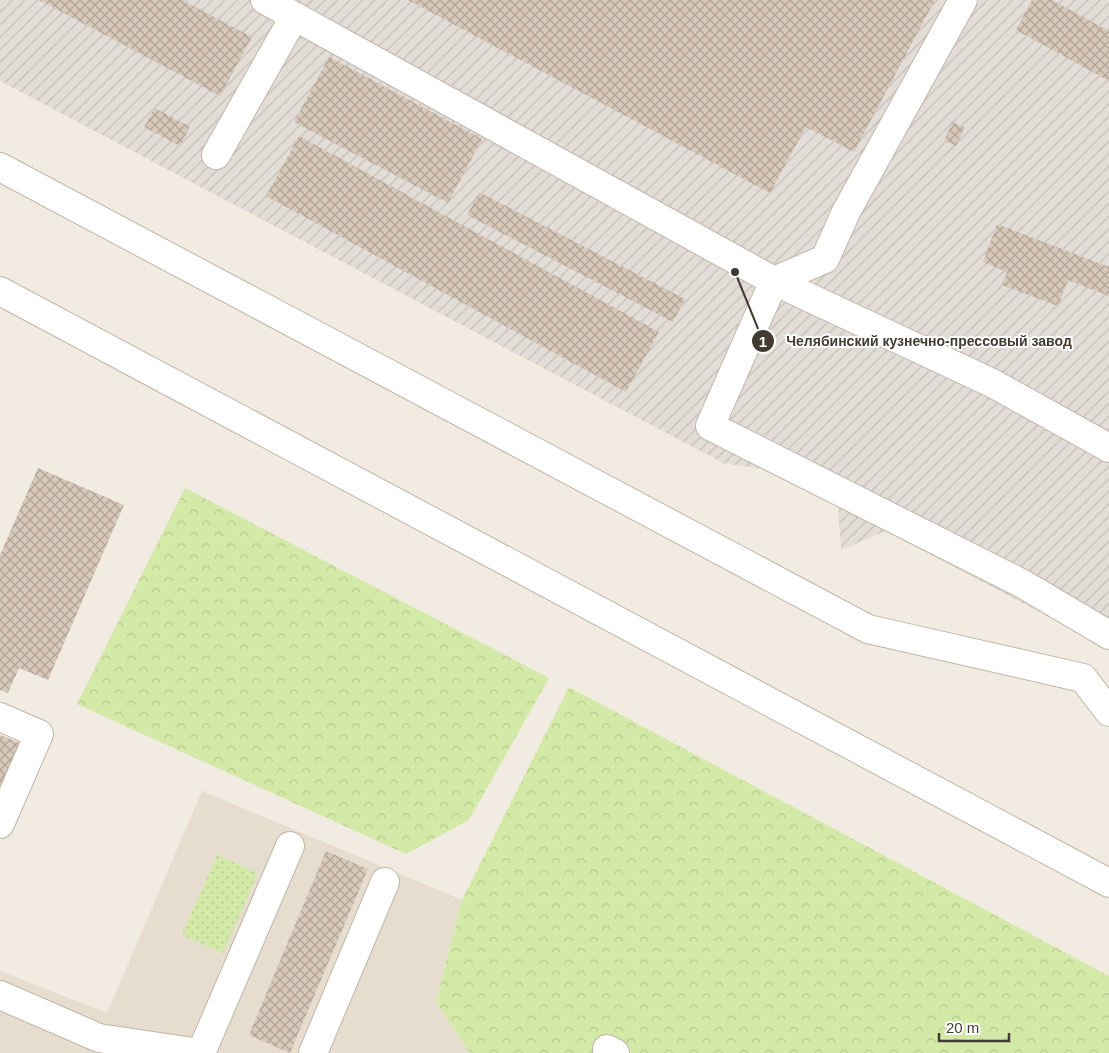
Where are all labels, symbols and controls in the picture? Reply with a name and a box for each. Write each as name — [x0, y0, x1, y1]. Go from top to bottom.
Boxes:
callout: Челябинский кузнечно-прессовый завод — [751, 327, 1081, 356]
text: 1 — [759, 333, 767, 350]
text: Челябинский кузнечно-прессовый завод — [786, 333, 1072, 349]
scale bar — [939, 1010, 1009, 1042]
text: 20 m — [946, 1019, 979, 1036]

